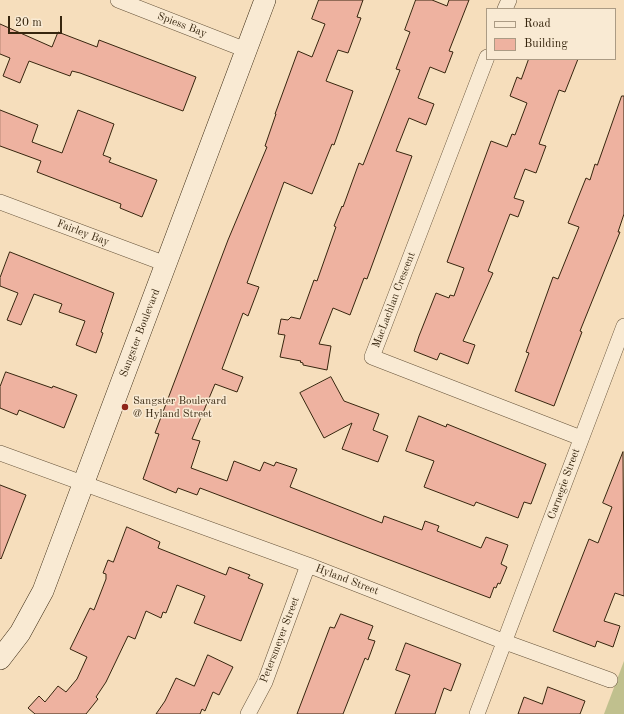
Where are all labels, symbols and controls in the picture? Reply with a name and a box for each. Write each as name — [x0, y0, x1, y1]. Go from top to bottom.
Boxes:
scale bar — [10, 8, 64, 34]
legend — [486, 8, 616, 60]
street label: Spiess Bay — [155, 10, 209, 40]
text: 20 m — [15, 17, 42, 29]
text: Road — [524, 18, 551, 30]
text: Building — [524, 38, 568, 50]
street label: Fairley Bay — [55, 217, 111, 249]
street label: MacLachlan Crescent — [370, 250, 418, 350]
street label: Sangster Boulevard — [117, 287, 163, 379]
place label: Sangster Boulevard @ Hyland Street — [133, 394, 227, 420]
marker: Sangster Boulevard @ Hyland Street — [120, 402, 130, 412]
street label: Carnegie Street — [545, 447, 583, 521]
street label: Hyland Street — [313, 562, 381, 598]
street label: Petersmeyer Street — [258, 595, 302, 685]

